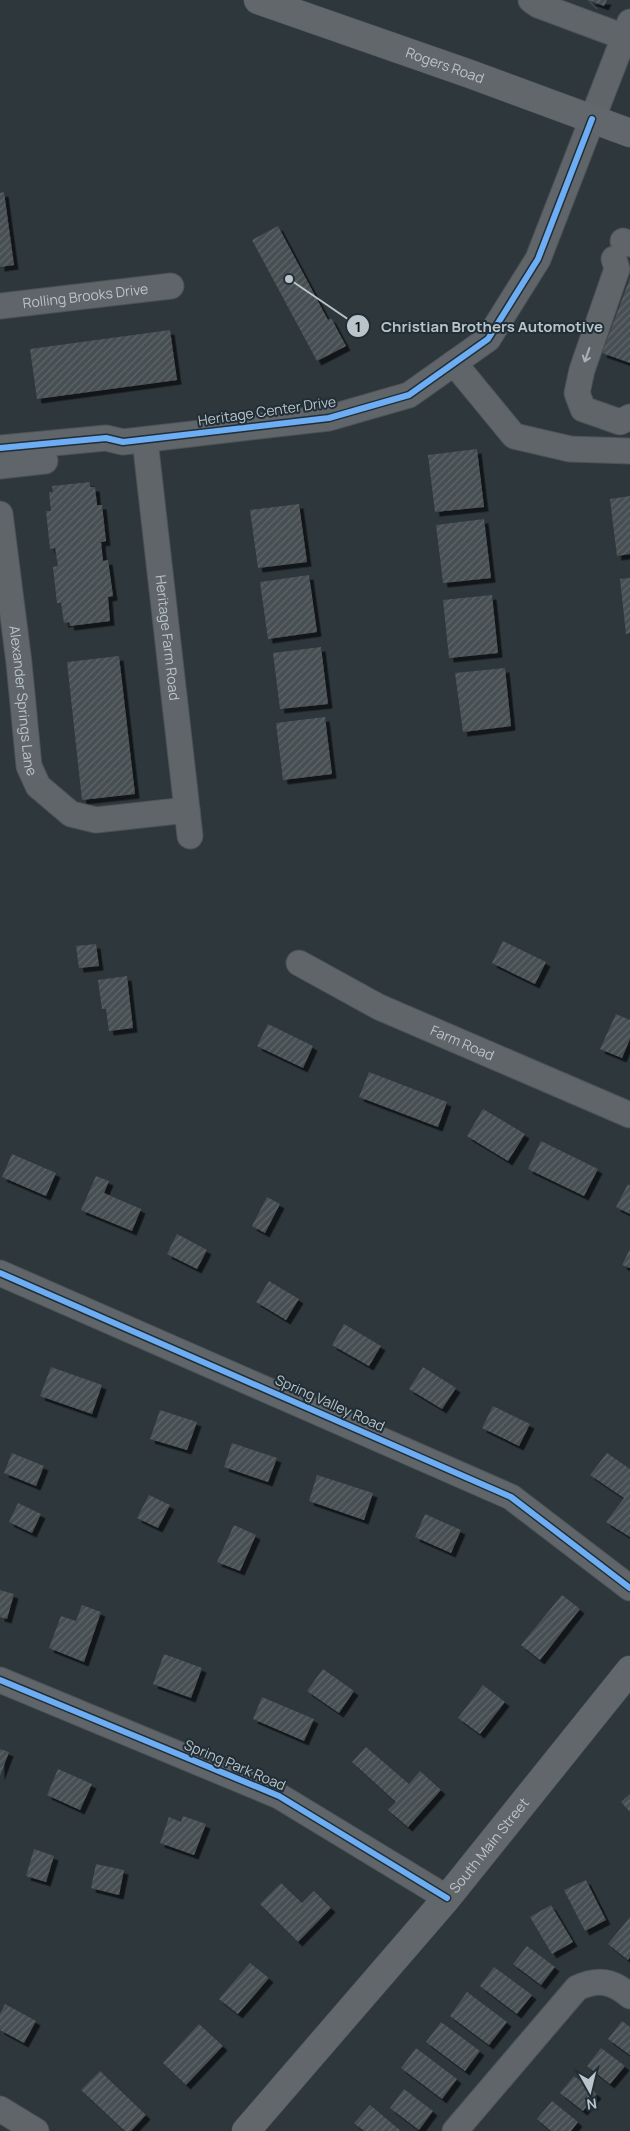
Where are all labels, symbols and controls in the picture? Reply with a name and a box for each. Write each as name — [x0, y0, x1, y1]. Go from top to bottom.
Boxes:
street label: Rogers Road — [403, 42, 487, 87]
street label: Rolling Brooks Drive — [22, 279, 149, 312]
callout: Christian Brothers Automotive — [346, 311, 612, 341]
text: 1 — [355, 316, 361, 337]
text: Christian Brothers Automotive — [381, 316, 603, 337]
one-way arrow — [582, 346, 591, 362]
street label: Heritage Center Drive — [197, 391, 337, 430]
street label: Heritage Farm Road — [151, 574, 185, 701]
street label: Alexander Springs Lane — [5, 624, 42, 779]
street label: Farm Road — [428, 1020, 497, 1064]
street label: Spring Valley Road — [272, 1370, 388, 1435]
street label: Spring Park Road — [182, 1735, 289, 1794]
street label: South Main Street — [445, 1793, 533, 1897]
north arrow — [565, 2066, 615, 2116]
text: N — [586, 2094, 598, 2114]

